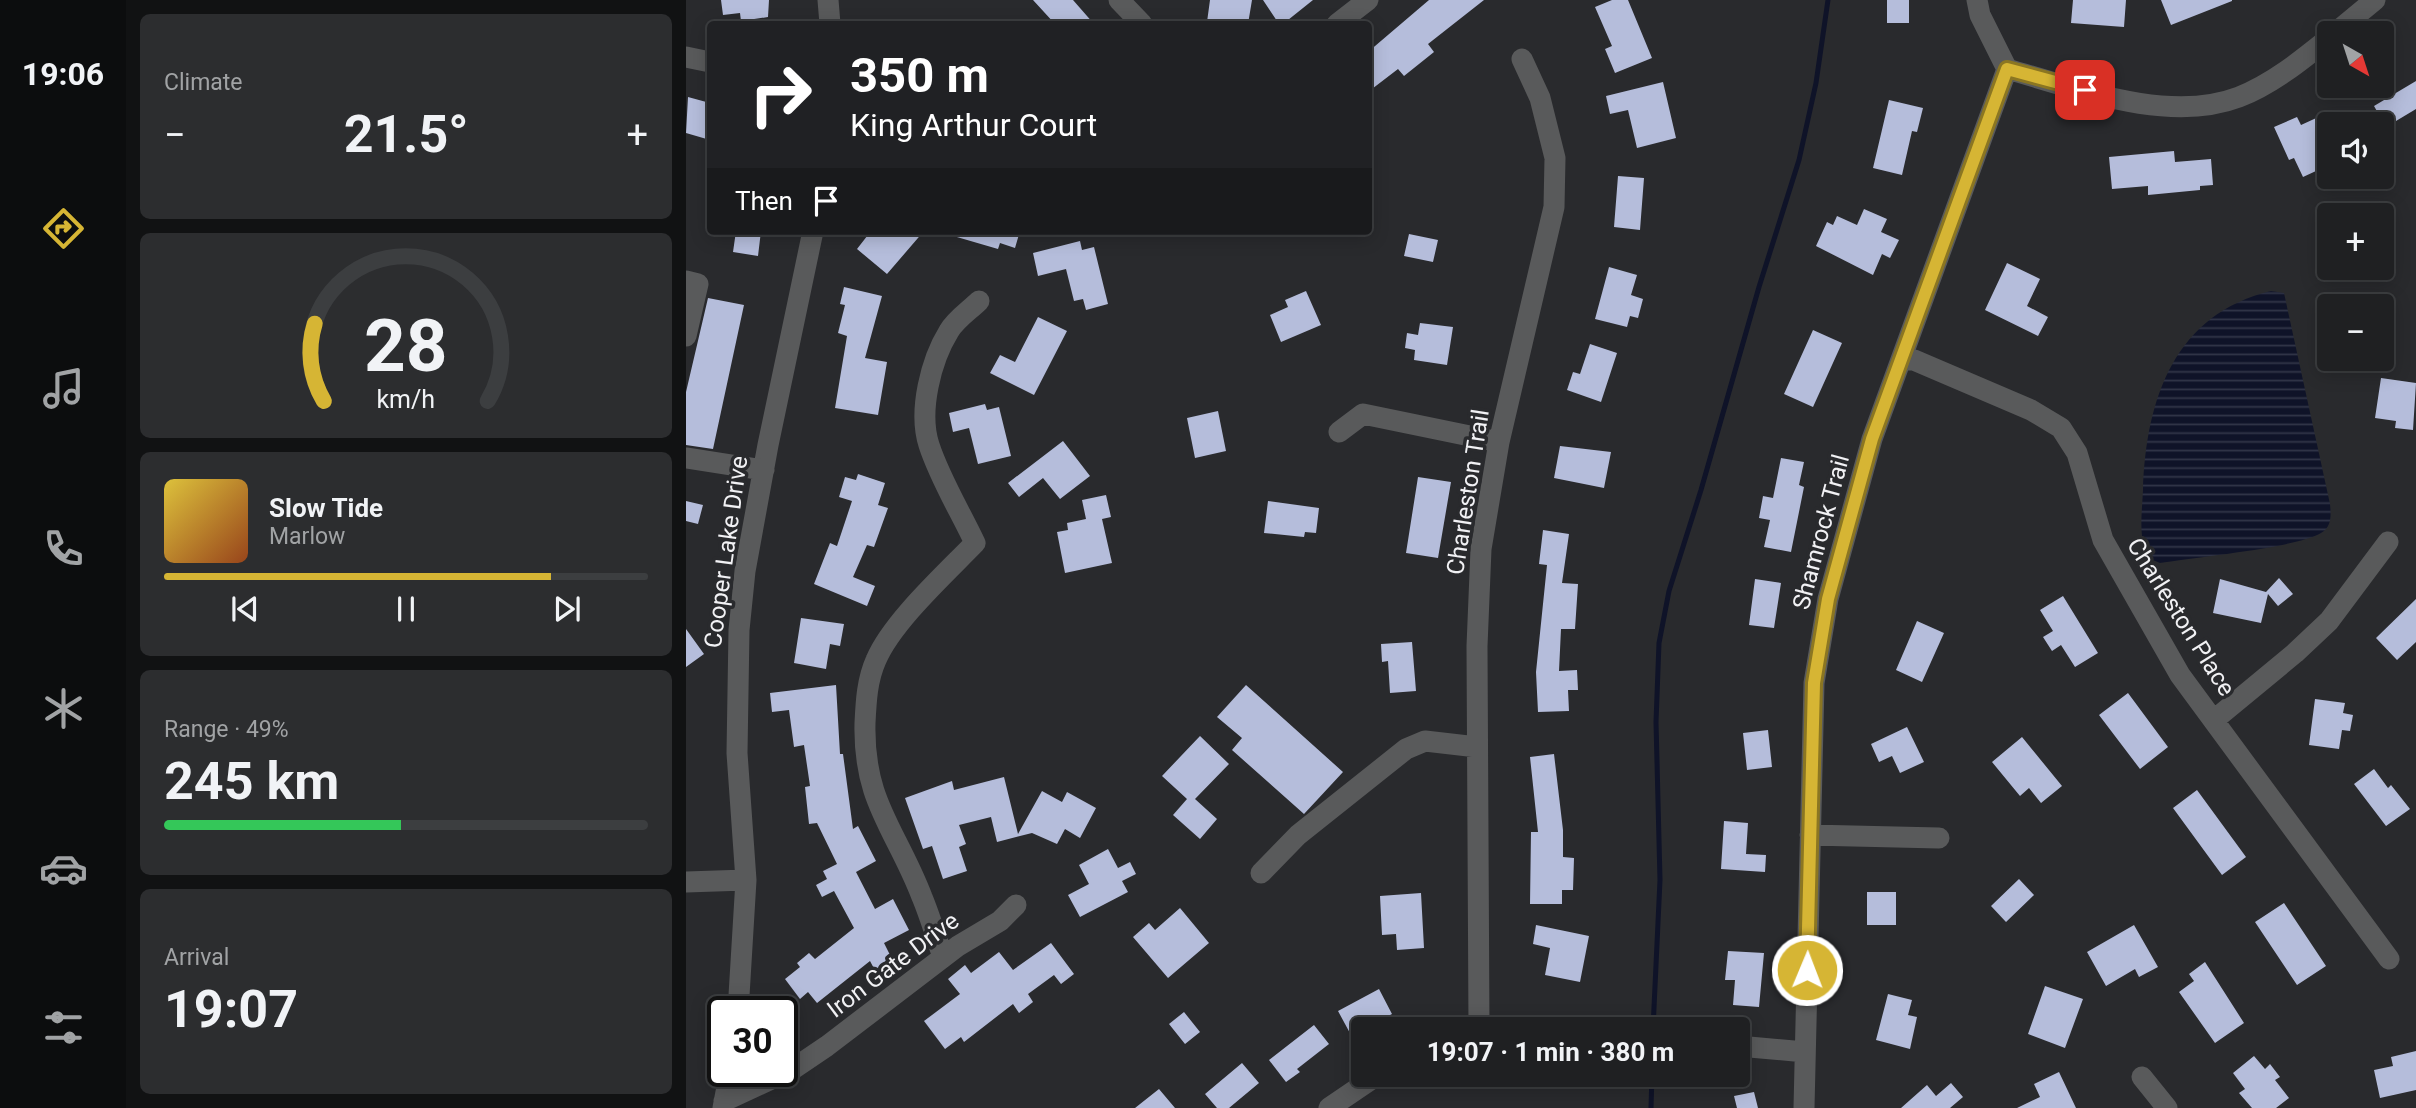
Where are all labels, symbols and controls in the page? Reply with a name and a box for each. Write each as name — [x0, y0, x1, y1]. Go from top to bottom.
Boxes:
north arrow — [2317, 21, 2394, 98]
map controls — [2317, 21, 2394, 371]
text: 350 m — [850, 47, 989, 104]
icon: right — [735, 49, 826, 140]
text: 19:06 — [22, 55, 104, 93]
pin — [2055, 60, 2115, 120]
text: Climate — [164, 69, 243, 96]
icon: arrive — [2066, 71, 2104, 109]
text: 21.5° — [344, 104, 469, 165]
text: King Arthur Court — [850, 106, 1097, 144]
button: sound — [2317, 112, 2394, 189]
text: − — [164, 113, 186, 157]
text: + — [626, 113, 648, 157]
icon: arrive — [807, 182, 845, 220]
text: Then — [735, 186, 793, 216]
button: + — [2317, 203, 2394, 280]
icon: directions — [39, 204, 88, 253]
button: − — [2317, 294, 2394, 371]
text: 28 — [364, 304, 448, 390]
icon: music — [39, 364, 88, 413]
text: km/h — [377, 385, 435, 414]
street label: Charleston Trail — [1441, 407, 1495, 577]
street label: Shamrock Trail — [1787, 451, 1855, 613]
street label: Cooper Lake Drive — [699, 454, 753, 650]
text: Slow Tide — [269, 493, 383, 523]
text: Marlow — [269, 523, 345, 550]
icon: phone — [39, 524, 88, 573]
street label: Charleston Place — [2121, 533, 2241, 701]
icon: previous — [226, 590, 264, 628]
icon: pause — [387, 590, 425, 628]
icon: next — [548, 590, 586, 628]
icon: climate — [39, 684, 88, 733]
text: Range · 49% — [164, 716, 289, 743]
text: 245 km — [164, 751, 339, 812]
icon: car — [39, 844, 88, 893]
street label: Iron Gate Drive — [822, 907, 964, 1023]
position arrow — [1770, 933, 1844, 1007]
text: Arrival — [164, 944, 229, 971]
text: 19:07 — [164, 979, 298, 1040]
speed limit sign: 30 — [707, 996, 798, 1087]
icon: filters — [39, 1003, 88, 1052]
text: 19:07 · 1 min · 380 m — [1427, 1037, 1674, 1067]

